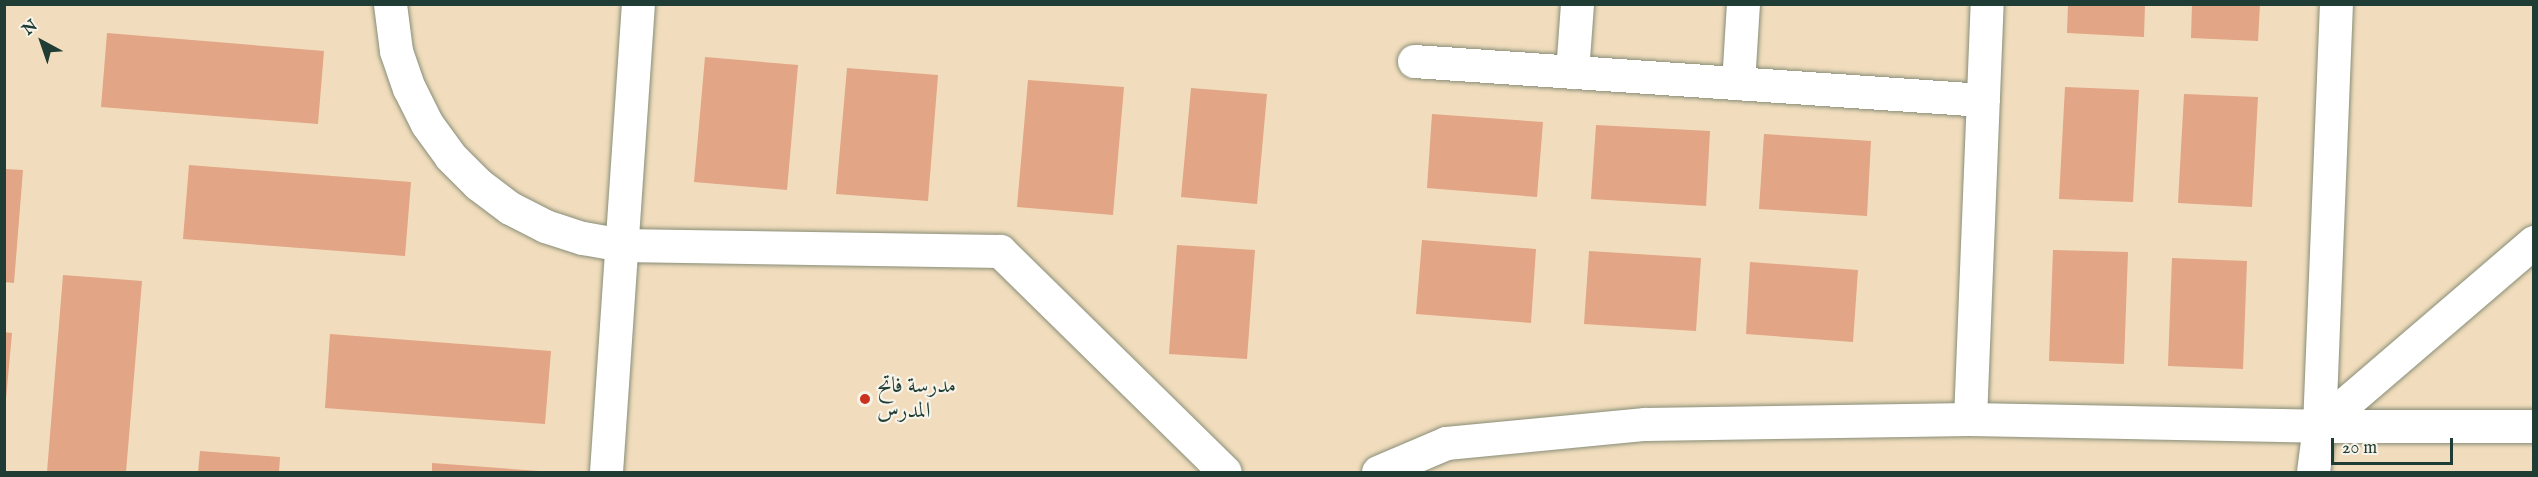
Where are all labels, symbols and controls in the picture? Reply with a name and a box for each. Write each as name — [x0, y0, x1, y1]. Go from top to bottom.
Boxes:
north arrow — [12, 12, 72, 72]
text: N — [19, 16, 42, 40]
place label: مدرسة فاتح المدرس — [877, 373, 956, 424]
marker: مدرسة فاتح المدرس — [858, 392, 872, 406]
scale bar — [2334, 426, 2456, 464]
text: 20 m — [2342, 437, 2377, 460]

